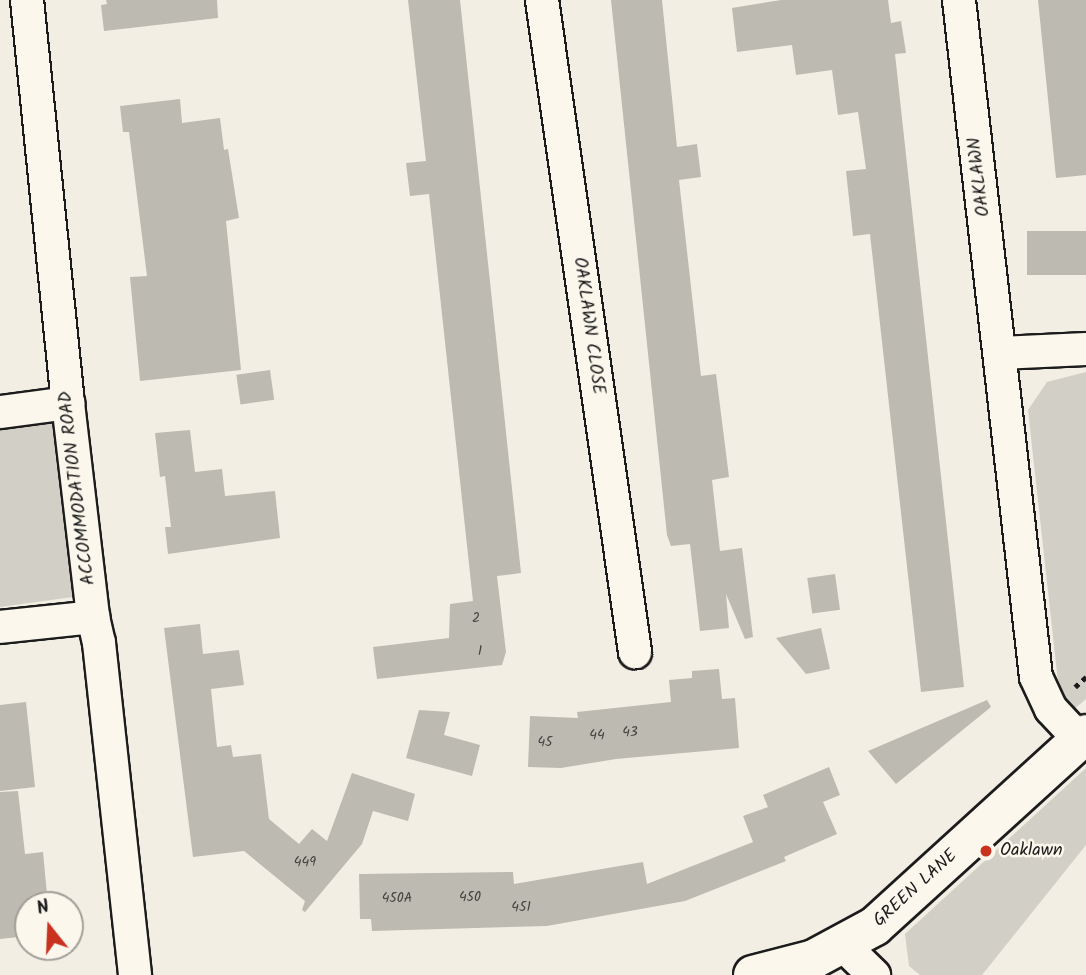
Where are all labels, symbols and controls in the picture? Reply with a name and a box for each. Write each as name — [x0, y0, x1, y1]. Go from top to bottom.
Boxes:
street label: OAKLAWN — [964, 136, 996, 218]
street label: OAKLAWN CLOSE — [568, 256, 608, 396]
street label: ACCOMMODATION ROAD — [55, 390, 101, 586]
house number: 2 — [472, 610, 480, 626]
house number: 1 — [478, 643, 482, 659]
house number: 43 — [622, 724, 638, 740]
house number: 44 — [589, 727, 605, 743]
house number: 45 — [537, 734, 553, 750]
place label: Oaklawn — [1000, 840, 1062, 862]
marker: Oaklawn — [978, 843, 994, 859]
street label: GREEN LANE — [870, 846, 962, 932]
house number: 449 — [294, 854, 316, 870]
house number: 450 — [459, 889, 481, 905]
house number: 450A — [382, 890, 412, 906]
north arrow — [14, 891, 84, 961]
text: N — [33, 892, 53, 924]
house number: 451 — [511, 899, 531, 915]

